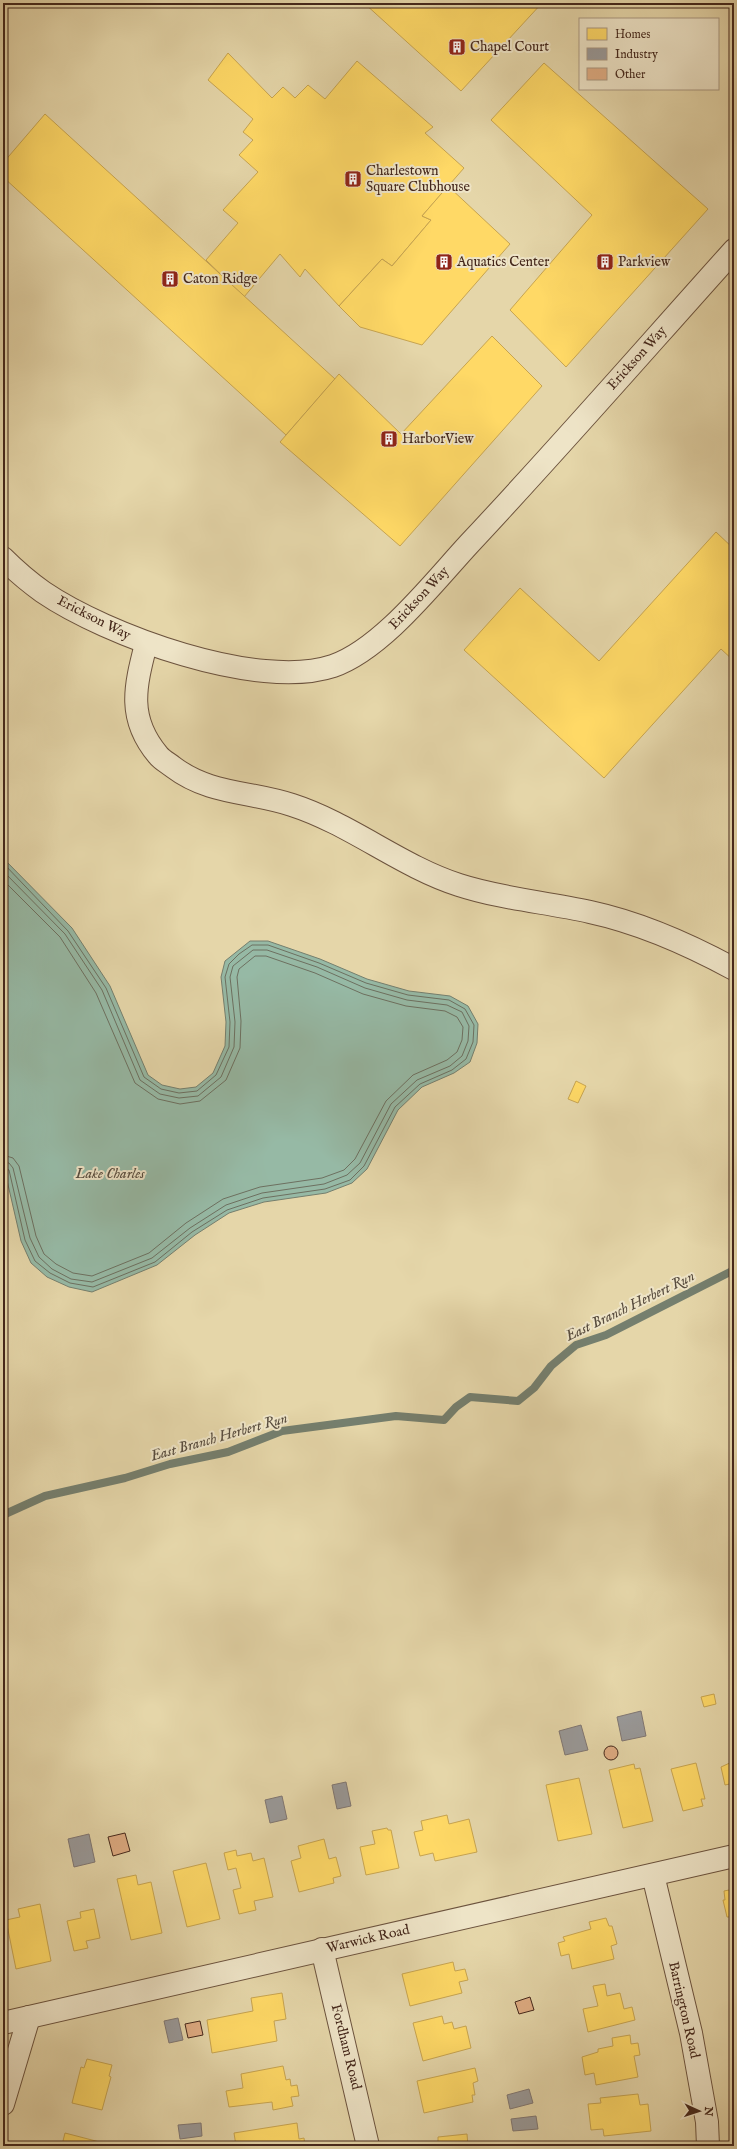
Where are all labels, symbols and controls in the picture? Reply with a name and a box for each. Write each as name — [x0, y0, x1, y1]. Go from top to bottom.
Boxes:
legend — [579, 18, 719, 90]
text: Homes — [615, 27, 651, 42]
building icon: Chapel Court — [447, 37, 467, 57]
place label: Chapel Court — [470, 38, 549, 56]
text: Industry — [615, 47, 658, 62]
text: Other — [615, 67, 646, 82]
place label: Charlestown Square Clubhouse — [366, 162, 471, 196]
building icon: Charlestown Square Clubhouse — [343, 169, 363, 189]
building icon: Aquatics Center — [434, 252, 454, 272]
building icon: Parkview — [595, 252, 615, 272]
place label: Aquatics Center — [456, 253, 549, 271]
place label: Parkview — [618, 253, 671, 271]
building icon: Caton Ridge — [160, 269, 180, 289]
place label: Caton Ridge — [183, 270, 258, 288]
street label: Erickson Way — [603, 322, 671, 394]
building icon: HarborView — [379, 429, 399, 449]
place label: HarborView — [402, 430, 474, 448]
street label: Erickson Way — [385, 562, 453, 633]
street label: Erickson Way — [54, 592, 134, 644]
water label: Lake Charles — [74, 1164, 145, 1183]
water label: East Branch Herbert Run — [561, 1266, 698, 1346]
water label: East Branch Herbert Run — [147, 1408, 290, 1466]
street label: Warwick Road — [325, 1921, 412, 1957]
street label: Barrington Road — [664, 1960, 704, 2061]
street label: Fordham Road — [327, 2002, 365, 2092]
north arrow — [679, 2091, 719, 2131]
text: N — [701, 2105, 715, 2117]

